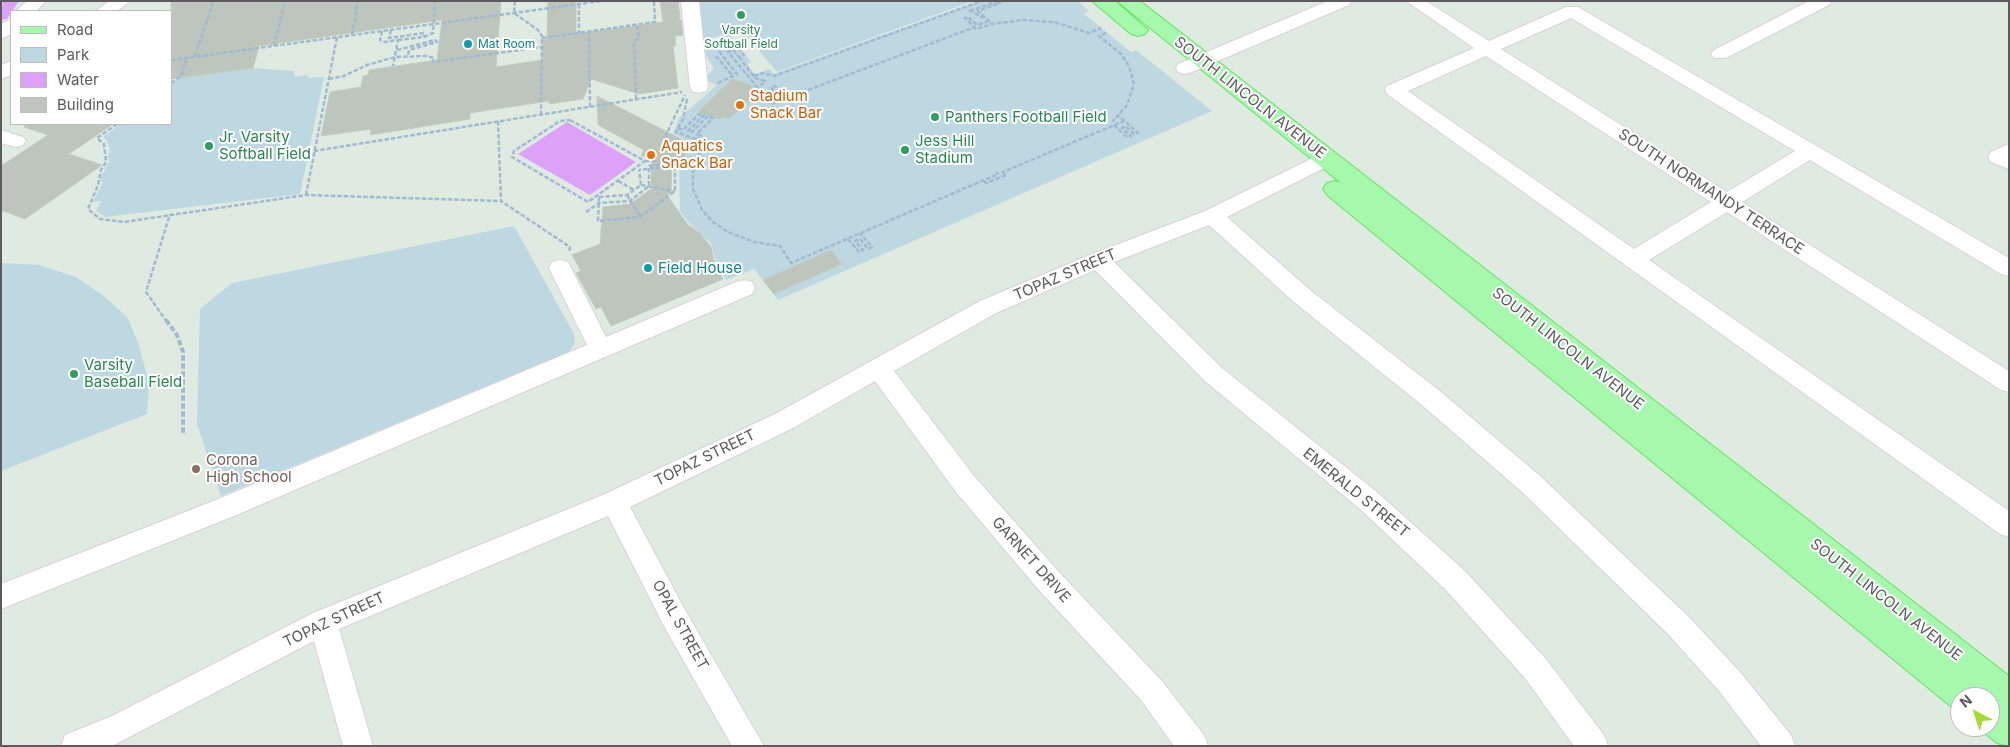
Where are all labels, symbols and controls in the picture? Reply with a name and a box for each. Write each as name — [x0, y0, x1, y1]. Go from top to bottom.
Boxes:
marker: Varsity Softball Field — [735, 9, 747, 21]
legend — [10, 10, 172, 125]
text: Road — [57, 20, 93, 39]
place label: Varsity Softball Field — [704, 23, 778, 51]
street label: SOUTH LINCOLN AVENUE — [1170, 33, 1330, 163]
place label: Mat Room — [478, 37, 535, 51]
marker: Mat Room — [462, 38, 474, 50]
text: Park — [57, 45, 89, 64]
text: Water — [57, 70, 99, 89]
place label: Stadium Snack Bar — [750, 87, 822, 122]
text: Building — [57, 95, 114, 114]
marker: Stadium Snack Bar — [734, 99, 746, 111]
place label: Panthers Football Field — [945, 108, 1107, 126]
marker: Panthers Football Field — [929, 111, 941, 123]
street label: SOUTH NORMANDY TERRACE — [1615, 125, 1807, 259]
place label: Jr. Varsity Softball Field — [219, 128, 311, 163]
place label: Jess Hill Stadium — [915, 132, 974, 167]
place label: Aquatics Snack Bar — [661, 137, 733, 172]
marker: Jr. Varsity Softball Field — [203, 140, 215, 152]
marker: Jess Hill Stadium — [899, 144, 911, 156]
marker: Aquatics Snack Bar — [645, 149, 657, 161]
street label: TOPAZ STREET — [1011, 245, 1119, 305]
place label: Field House — [658, 259, 742, 277]
marker: Field House — [642, 262, 654, 274]
street label: SOUTH LINCOLN AVENUE — [1488, 284, 1648, 414]
place label: Varsity Baseball Field — [84, 356, 182, 391]
marker: Varsity Baseball Field — [68, 368, 80, 380]
street label: TOPAZ STREET — [652, 426, 758, 490]
street label: EMERALD STREET — [1299, 445, 1413, 541]
place label: Corona High School — [206, 451, 292, 486]
marker: Corona High School — [190, 463, 202, 475]
street label: GARNET DRIVE — [988, 513, 1074, 607]
street label: SOUTH LINCOLN AVENUE — [1806, 535, 1966, 665]
street label: OPAL STREET — [648, 577, 712, 673]
street label: TOPAZ STREET — [280, 589, 388, 651]
north arrow — [1950, 687, 2000, 737]
text: N — [1956, 691, 1975, 711]

